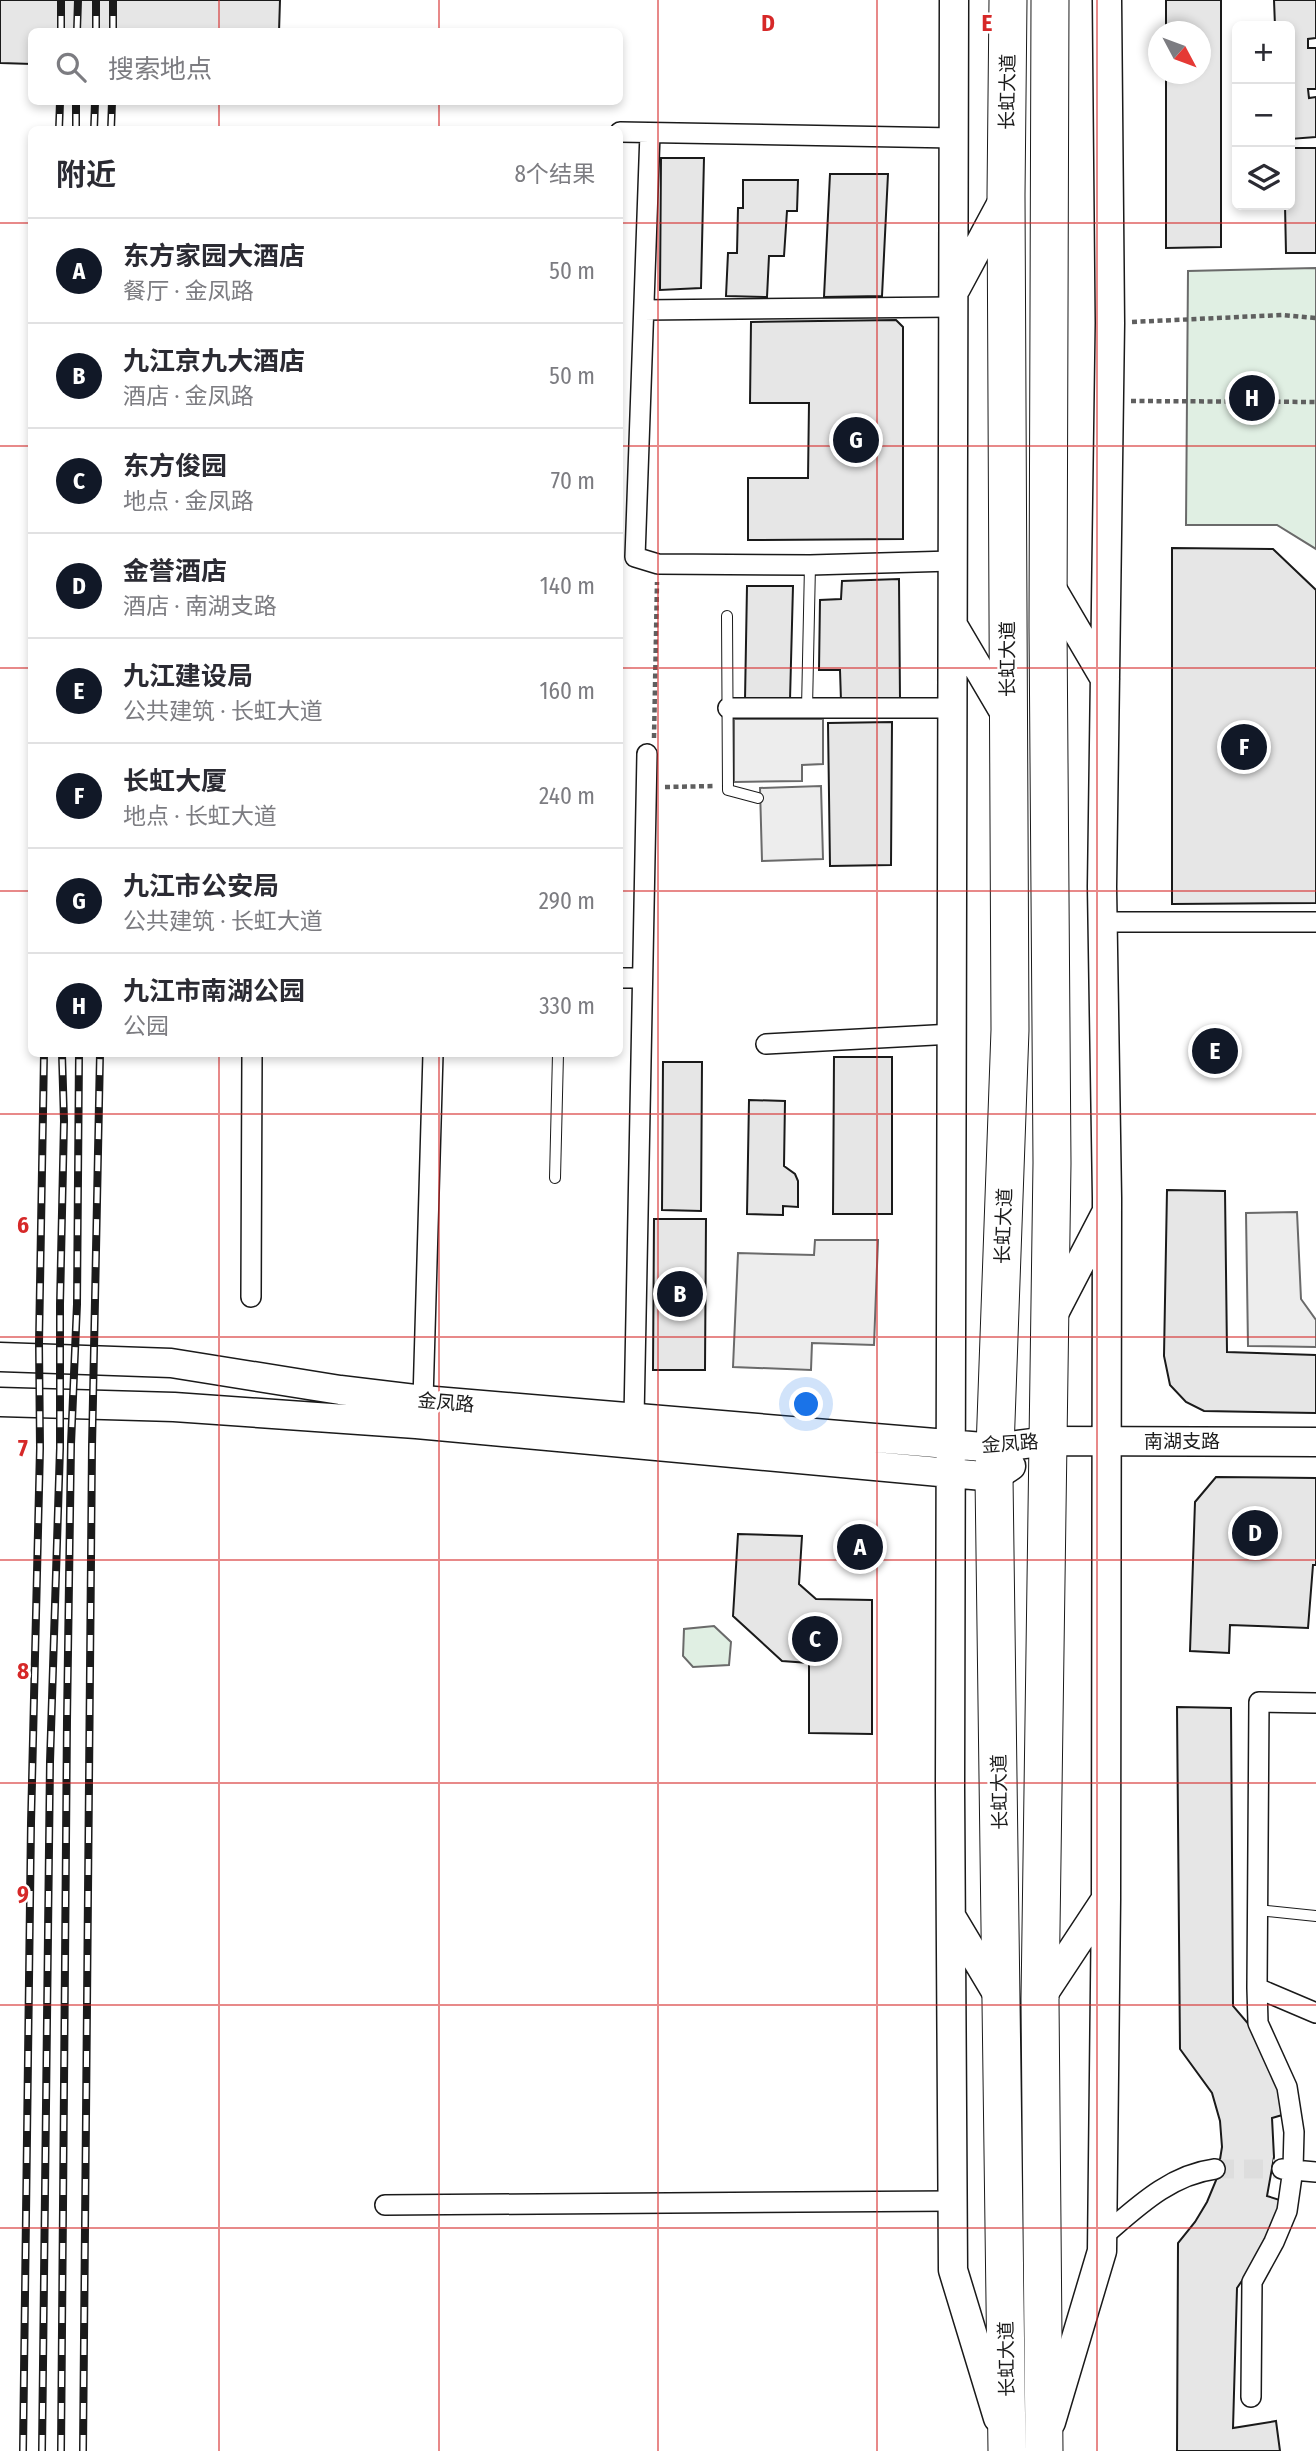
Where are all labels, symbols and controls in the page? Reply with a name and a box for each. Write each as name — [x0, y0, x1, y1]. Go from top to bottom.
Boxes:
text: D — [761, 9, 775, 37]
text: E — [982, 9, 993, 37]
north arrow — [1148, 21, 1211, 84]
map controls — [1232, 21, 1295, 210]
button: + — [1232, 21, 1295, 84]
search box — [28, 28, 623, 105]
icon: search — [52, 48, 90, 86]
text: 搜索地点 — [108, 54, 212, 85]
street label: 长虹大道 — [995, 54, 1020, 130]
button: − — [1232, 84, 1295, 147]
button: layers — [1232, 147, 1295, 210]
text: 附近 — [56, 157, 116, 193]
text: 8个结果 — [515, 160, 595, 188]
text: 东方家园大酒店 — [123, 241, 305, 272]
text: A — [73, 257, 85, 285]
text: 50 m — [549, 257, 595, 285]
text: 餐厅 · 金凤路 — [123, 277, 254, 305]
text: 九江京九大酒店 — [123, 346, 305, 377]
text: B — [73, 362, 85, 390]
text: 50 m — [549, 362, 595, 390]
pin: H — [1229, 372, 1275, 424]
text: 酒店 · 金凤路 — [123, 382, 254, 410]
pin: G — [833, 414, 879, 466]
text: 东方俊园 — [123, 451, 227, 482]
text: C — [73, 467, 85, 495]
text: 70 m — [551, 467, 595, 495]
text: 地点 · 金凤路 — [123, 487, 254, 515]
text: 金誉酒店 — [123, 556, 227, 587]
text: D — [72, 572, 86, 600]
text: 140 m — [540, 572, 595, 600]
text: 酒店 · 南湖支路 — [123, 592, 277, 620]
street label: 长虹大道 — [996, 621, 1019, 697]
text: 九江建设局 — [123, 661, 253, 692]
text: E — [74, 677, 84, 705]
text: 160 m — [540, 677, 595, 705]
text: 公共建筑 · 长虹大道 — [123, 697, 323, 725]
pin: F — [1221, 721, 1267, 773]
text: 长虹大厦 — [123, 766, 227, 797]
text: F — [74, 782, 84, 810]
text: 240 m — [539, 782, 595, 810]
text: 地点 · 长虹大道 — [123, 802, 277, 830]
text: 九江市公安局 — [123, 871, 279, 902]
text: G — [72, 887, 86, 915]
text: 290 m — [539, 887, 595, 915]
text: 公共建筑 · 长虹大道 — [123, 907, 323, 935]
text: 九江市南湖公园 — [123, 976, 305, 1007]
text: H — [72, 992, 86, 1020]
text: 330 m — [539, 992, 595, 1020]
text: 公园 — [123, 1012, 169, 1040]
pin: E — [1192, 1025, 1238, 1077]
street label: 长虹大道 — [991, 1188, 1016, 1264]
text: 6 — [17, 1211, 29, 1239]
pin: B — [657, 1268, 703, 1320]
your location — [789, 1387, 823, 1421]
street label: 金凤路 — [417, 1389, 475, 1416]
street label: 金凤路 — [981, 1430, 1039, 1457]
street label: 南湖支路 — [1144, 1430, 1220, 1453]
text: 7 — [18, 1434, 28, 1462]
pin: D — [1232, 1507, 1278, 1559]
pin: A — [837, 1521, 883, 1573]
pin: C — [792, 1613, 838, 1665]
text: 8 — [17, 1657, 29, 1685]
street label: 长虹大道 — [987, 1754, 1012, 1830]
text: 9 — [17, 1880, 29, 1908]
street label: 长虹大道 — [994, 2321, 1019, 2397]

